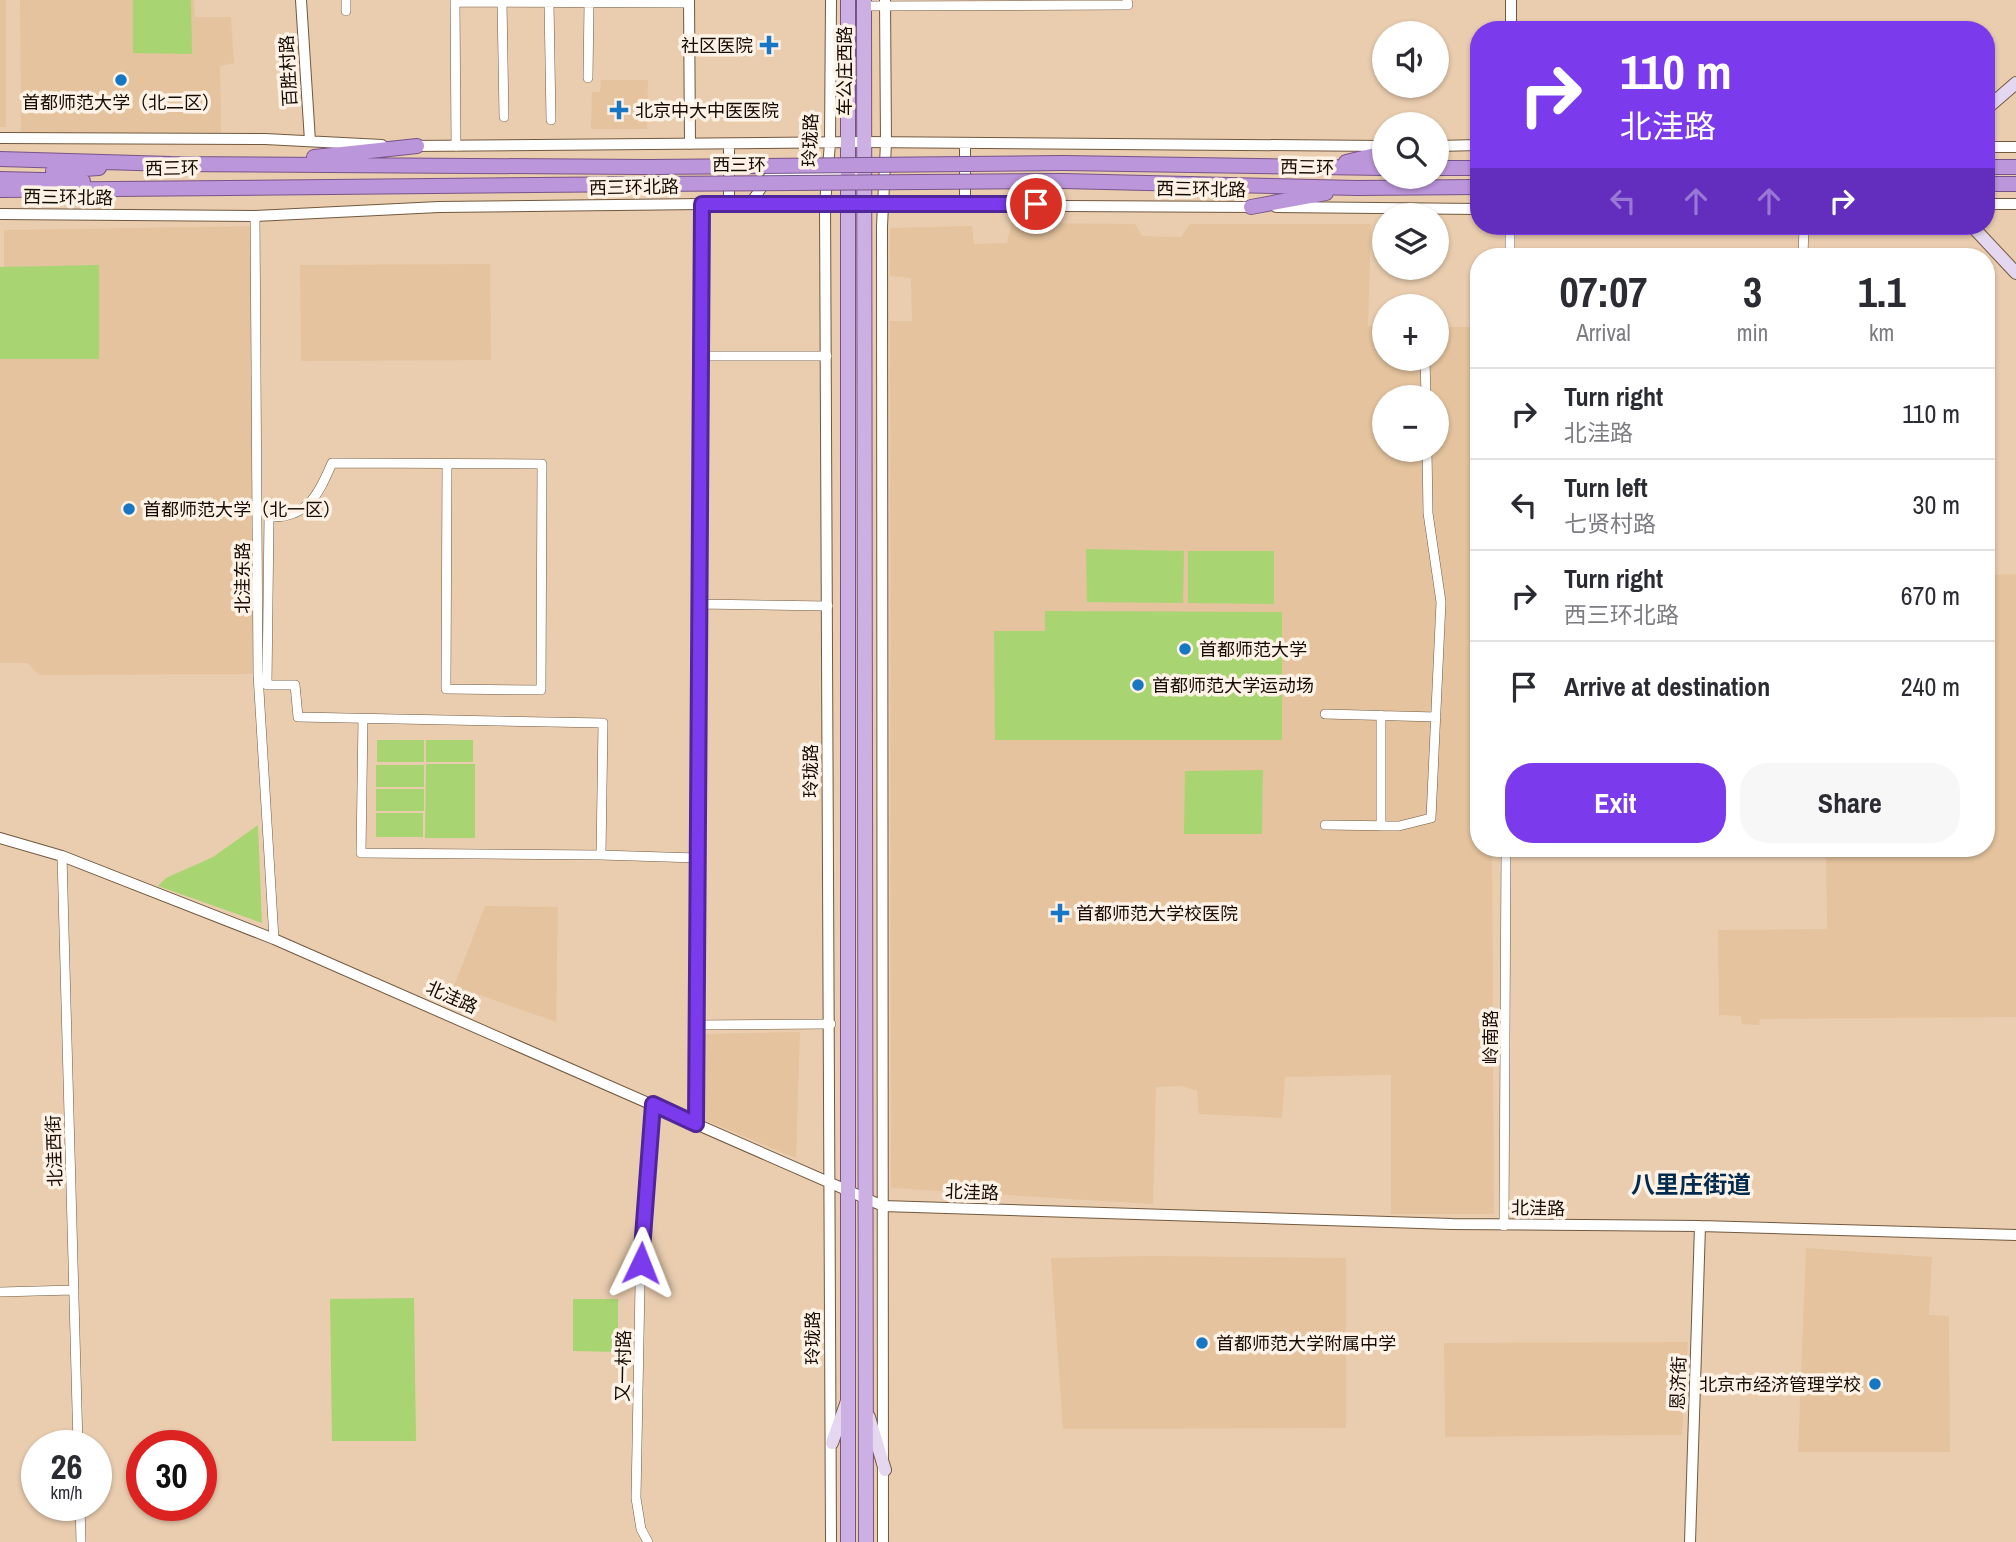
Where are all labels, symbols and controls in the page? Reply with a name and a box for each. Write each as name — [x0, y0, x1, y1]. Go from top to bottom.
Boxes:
map controls — [1372, 21, 1449, 462]
button: sound — [1372, 21, 1449, 98]
street label: 车公庄西路 — [832, 26, 857, 116]
place label: 社区医院 — [681, 33, 753, 58]
street label: 百胜村路 — [274, 34, 302, 108]
marker: 社区医院 — [759, 35, 779, 55]
text: 110 m — [1620, 38, 1732, 104]
icon: right — [1505, 49, 1596, 140]
marker: 首都师范大学（北二区） — [113, 72, 129, 88]
place label: 首都师范大学（北二区） — [22, 90, 220, 115]
place label: 北京中大中医医院 — [635, 98, 779, 123]
marker: 北京中大中医医院 — [609, 100, 629, 120]
text: 北洼路 — [1620, 105, 1716, 148]
button: search — [1372, 112, 1449, 189]
street label: 玲珑路 — [797, 113, 823, 167]
street label: 西三环 — [712, 152, 766, 177]
street label: 西三环 — [1280, 154, 1334, 180]
street label: 西三环 — [145, 155, 199, 181]
street label: 西三环北路 — [589, 174, 679, 200]
pin — [1006, 174, 1066, 234]
street label: 西三环北路 — [1156, 176, 1246, 202]
icon: left — [1604, 182, 1642, 220]
icon: ahead — [1677, 182, 1715, 220]
icon: ahead — [1750, 182, 1788, 220]
icon: right — [1823, 182, 1861, 220]
street label: 西三环北路 — [23, 184, 113, 210]
icon: arrive — [1017, 185, 1055, 223]
button: layers — [1372, 203, 1449, 280]
text: 07:07 — [1559, 264, 1647, 320]
text: 3 — [1743, 264, 1762, 320]
text: 1.1 — [1858, 264, 1906, 320]
button: + — [1372, 294, 1449, 371]
text: Arrival — [1576, 317, 1631, 348]
text: min — [1737, 317, 1768, 348]
text: km — [1869, 317, 1894, 348]
text: Turn right — [1564, 379, 1663, 414]
button: − — [1372, 385, 1449, 462]
icon: right — [1505, 395, 1543, 433]
text: 110 m — [1902, 396, 1960, 431]
text: 北洼路 — [1564, 417, 1633, 448]
text: Turn left — [1564, 470, 1648, 505]
icon: left — [1505, 486, 1543, 524]
text: 30 m — [1913, 487, 1960, 522]
place label: 首都师范大学（北一区） — [143, 497, 341, 522]
marker: 首都师范大学（北一区） — [121, 501, 137, 517]
text: 七贤村路 — [1564, 508, 1656, 539]
street label: 北洼东路 — [230, 542, 255, 614]
text: Turn right — [1564, 561, 1663, 596]
icon: right — [1505, 577, 1543, 615]
text: 670 m — [1901, 578, 1960, 613]
text: 西三环北路 — [1564, 599, 1679, 630]
place label: 首都师范大学 — [1199, 637, 1307, 662]
marker: 首都师范大学 — [1177, 641, 1193, 657]
icon: arrive — [1505, 668, 1543, 706]
text: Arrive at destination — [1564, 669, 1770, 704]
text: 240 m — [1901, 669, 1960, 704]
place label: 首都师范大学运动场 — [1152, 673, 1314, 698]
marker: 首都师范大学运动场 — [1130, 677, 1146, 693]
street label: 玲珑路 — [798, 744, 823, 798]
button: Exit — [1505, 763, 1726, 843]
button: Share — [1740, 763, 1960, 843]
place label: 首都师范大学校医院 — [1076, 901, 1238, 926]
marker: 首都师范大学校医院 — [1050, 903, 1070, 923]
street label: 北洼路 — [422, 975, 482, 1019]
street label: 岭南路 — [1478, 1010, 1503, 1064]
street label: 北洼西街 — [40, 1115, 68, 1187]
district label: 八里庄街道 — [1631, 1168, 1751, 1200]
street label: 北洼路 — [945, 1179, 999, 1205]
street label: 北洼路 — [1511, 1195, 1565, 1221]
position arrow — [604, 1226, 678, 1300]
street label: 玲珑路 — [800, 1311, 825, 1365]
street label: 又一村路 — [610, 1330, 636, 1402]
place label: 首都师范大学附属中学 — [1216, 1331, 1396, 1356]
marker: 首都师范大学附属中学 — [1194, 1335, 1210, 1351]
street label: 恩济街 — [1665, 1356, 1691, 1410]
place label: 北京市经济管理学校 — [1699, 1372, 1861, 1397]
marker: 北京市经济管理学校 — [1867, 1376, 1883, 1392]
speed limit sign: 30 — [126, 1430, 217, 1521]
text: 26 — [51, 1443, 82, 1490]
text: km/h — [51, 1480, 83, 1505]

